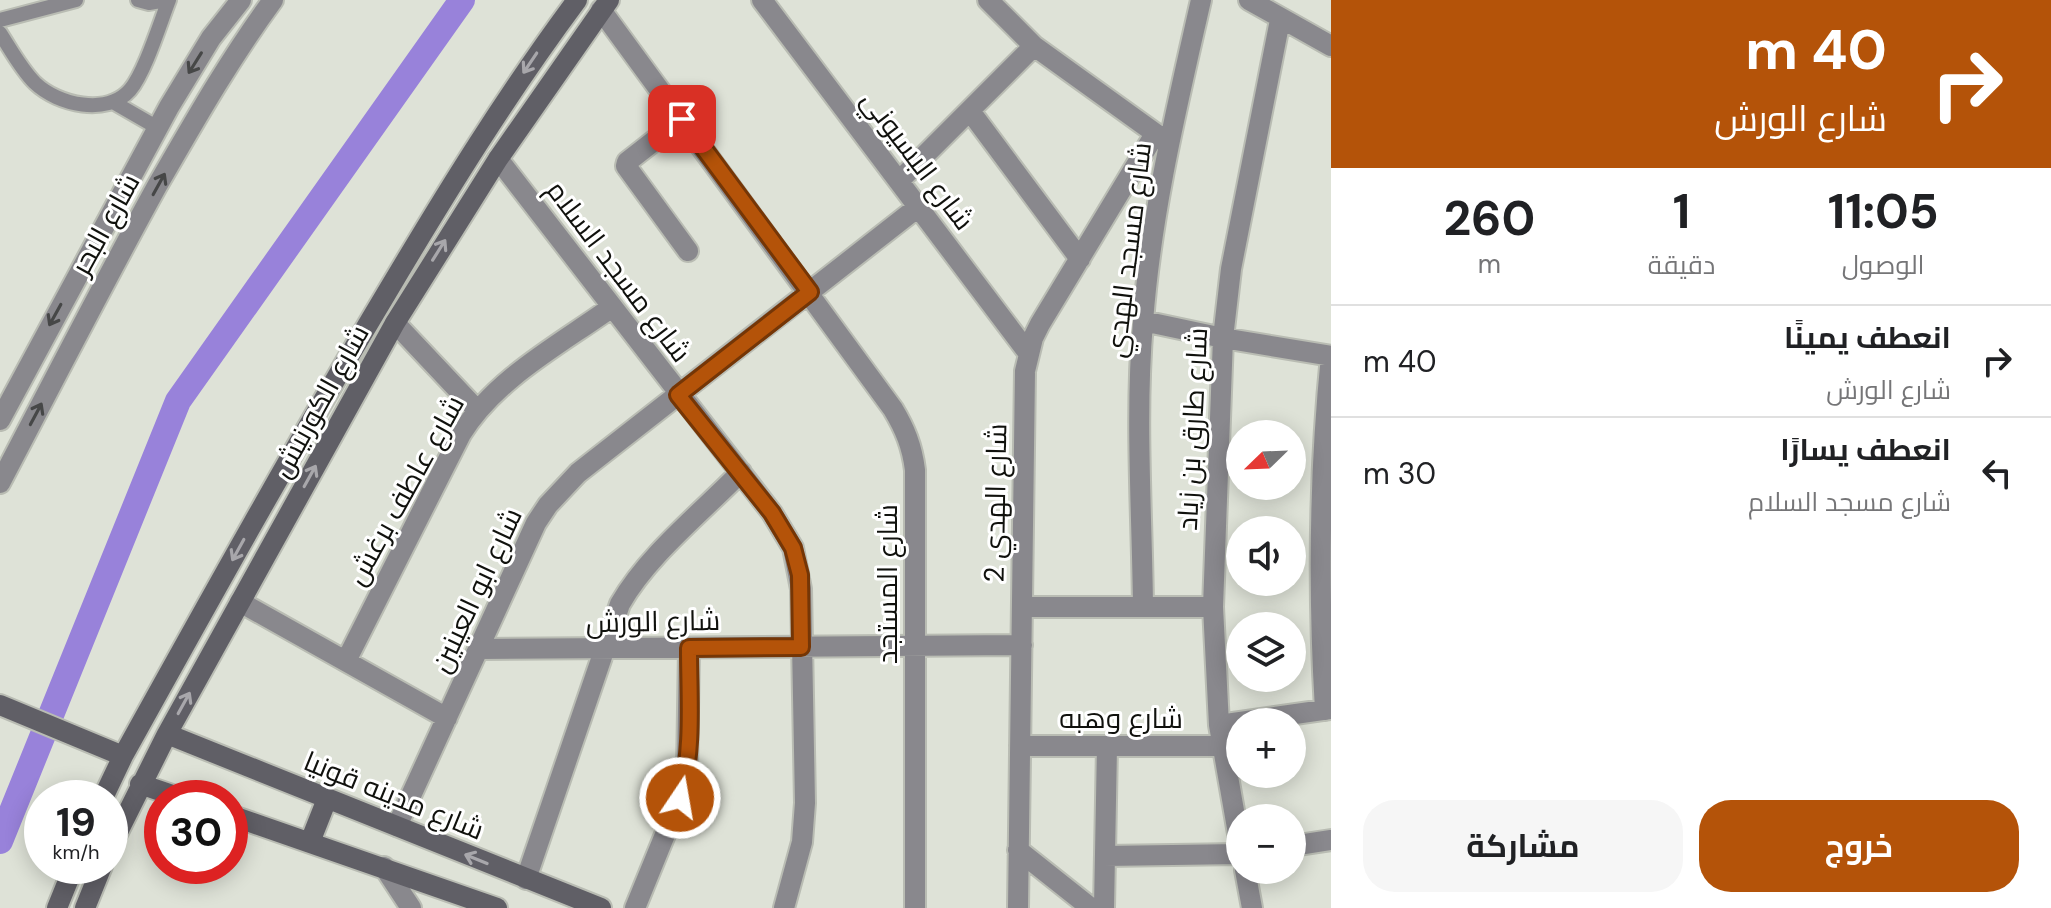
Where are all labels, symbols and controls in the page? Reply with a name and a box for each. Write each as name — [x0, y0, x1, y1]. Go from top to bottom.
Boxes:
text: 40 m — [1745, 13, 1887, 86]
icon: right — [1915, 32, 2019, 136]
one-way arrow — [187, 51, 203, 74]
one-way arrow — [522, 51, 539, 73]
street label: شارع البسيوني — [851, 83, 982, 239]
pin — [648, 85, 716, 153]
text: شارع الورش — [1714, 95, 1887, 142]
icon: arrive — [660, 97, 704, 141]
street label: شارع مسجد الهدي — [1097, 140, 1163, 360]
street label: شارع البحر — [62, 167, 148, 283]
one-way arrow — [151, 173, 167, 196]
street label: شارع مسجد السلام — [537, 173, 699, 370]
text: 1 — [1673, 180, 1690, 243]
text: 11:05 — [1828, 180, 1939, 243]
text: 260 — [1443, 187, 1535, 250]
one-way arrow — [431, 239, 447, 262]
text: m — [1478, 247, 1501, 281]
text: دقيقة — [1648, 248, 1715, 282]
text: الوصول — [1842, 248, 1925, 282]
one-way arrow — [47, 303, 63, 326]
street label: شارع الكورنيش — [263, 318, 378, 484]
text: انعطف يمينًا — [1784, 318, 1951, 357]
street label: شارع طارق بن زياد — [1169, 327, 1216, 531]
icon: right — [1975, 339, 2019, 383]
text: 40 m — [1363, 342, 1436, 381]
text: شارع الورش — [1826, 373, 1951, 407]
street label: شارع عاطف برغش — [338, 389, 473, 592]
one-way arrow — [29, 402, 45, 426]
north arrow — [1226, 420, 1306, 500]
map controls — [1226, 420, 1306, 884]
street label: شارع الهدي 2 — [976, 423, 1018, 583]
text: انعطف يسارًا — [1780, 430, 1951, 469]
icon: left — [1975, 451, 2019, 495]
text: 30 m — [1363, 454, 1436, 493]
one-way arrow — [303, 465, 318, 489]
text: شارع مسجد السلام — [1748, 485, 1951, 519]
street label: شارع ابو العينين — [422, 502, 531, 679]
street label: شارع المستجد — [869, 504, 906, 664]
button: sound — [1226, 516, 1306, 596]
one-way arrow — [230, 537, 245, 561]
street label: شارع الورش — [586, 602, 721, 641]
button: layers — [1226, 612, 1306, 692]
one-way arrow — [176, 692, 192, 716]
street label: شارع وهبه — [1059, 700, 1183, 737]
button: + — [1226, 708, 1306, 788]
street label: شارع مدينه قونيا — [298, 743, 489, 848]
position arrow — [638, 756, 722, 840]
speed limit sign: 30 — [144, 780, 248, 884]
text: 19 — [56, 796, 96, 848]
button: مشاركة — [1363, 800, 1683, 892]
button: خروج — [1699, 800, 2019, 892]
button: − — [1226, 804, 1306, 884]
text: km/h — [52, 839, 100, 865]
one-way arrow — [464, 850, 489, 865]

